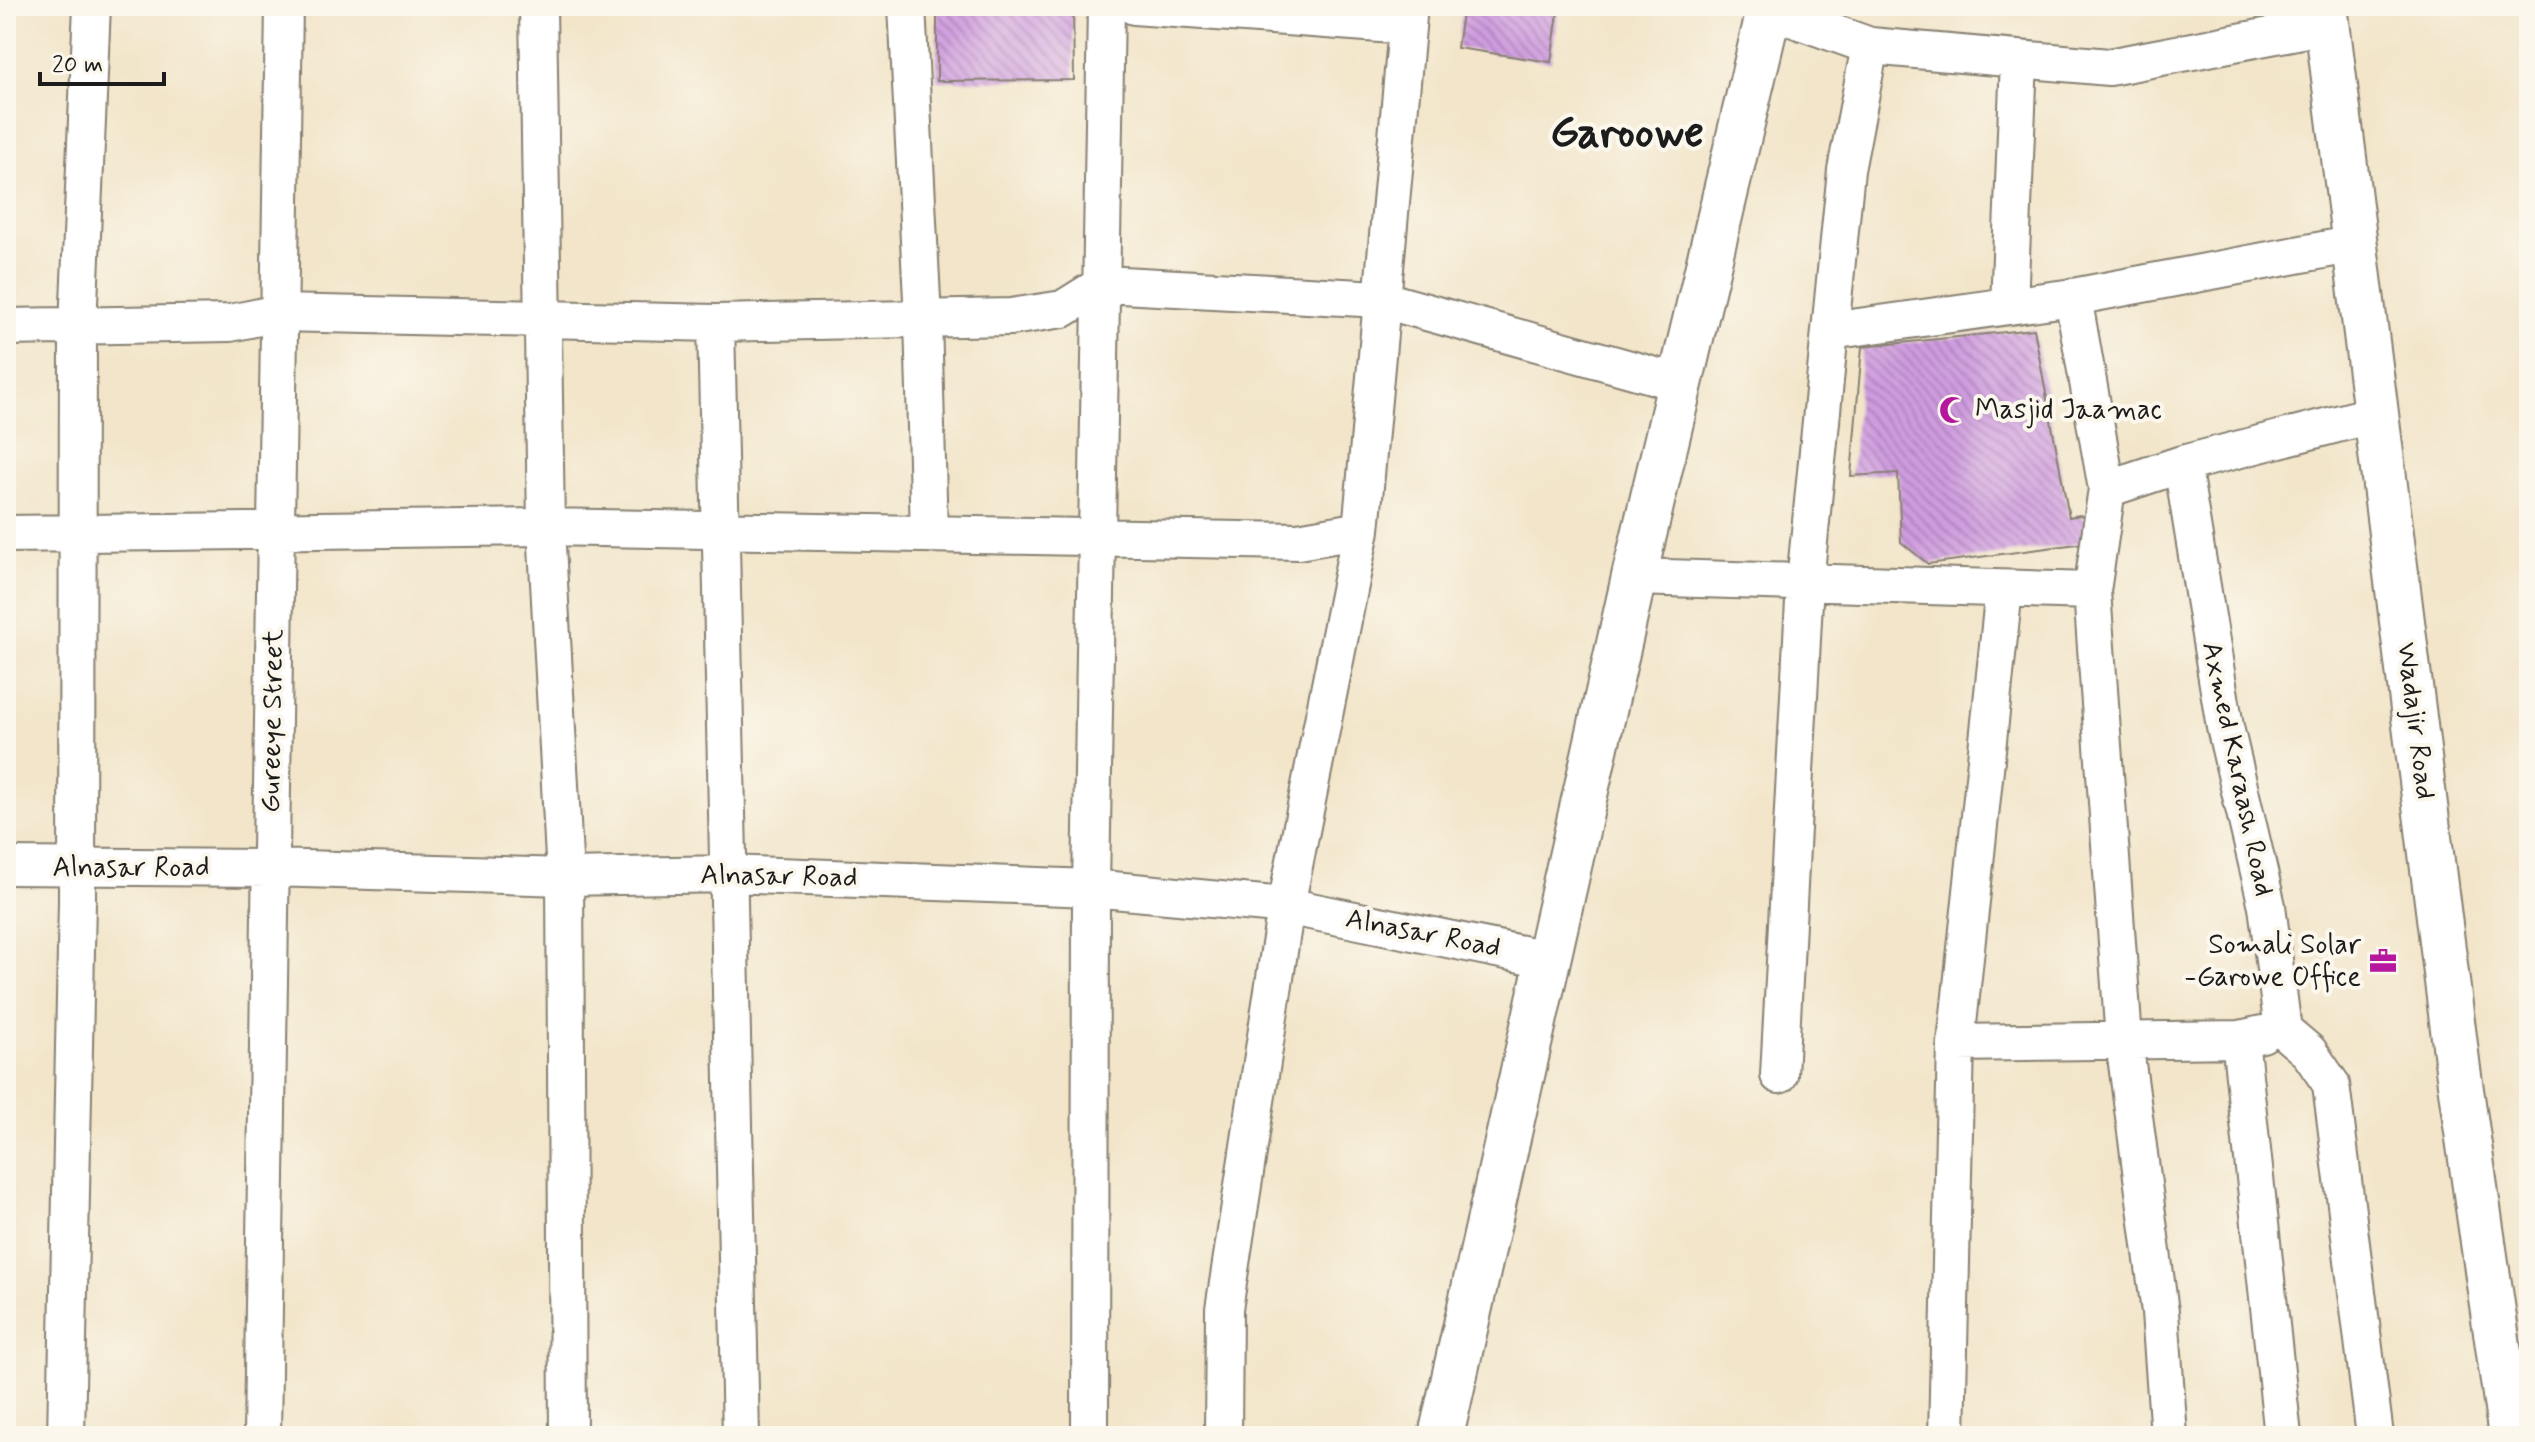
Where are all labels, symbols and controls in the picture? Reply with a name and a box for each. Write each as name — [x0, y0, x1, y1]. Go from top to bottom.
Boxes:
scale bar — [40, 36, 164, 86]
text: 20 m — [52, 50, 103, 81]
district label: Garoowe — [1550, 105, 1704, 163]
place label: Masjid Jaamac — [1975, 392, 2162, 429]
mosque icon: Masjid Jaamac — [1938, 395, 1968, 425]
street label: Gureeye Street — [253, 628, 293, 813]
street label: Axmed Karaash Road — [2192, 638, 2282, 900]
street label: Wadajir Road — [2387, 640, 2443, 802]
street label: Alnasar Road — [52, 850, 210, 887]
street label: Alnasar Road — [700, 857, 858, 897]
street label: Alnasar Road — [1342, 901, 1504, 967]
place label: Somali Solar -Garowe Office — [2184, 927, 2362, 996]
office icon: Somali Solar -Garowe Office — [2368, 946, 2398, 976]

